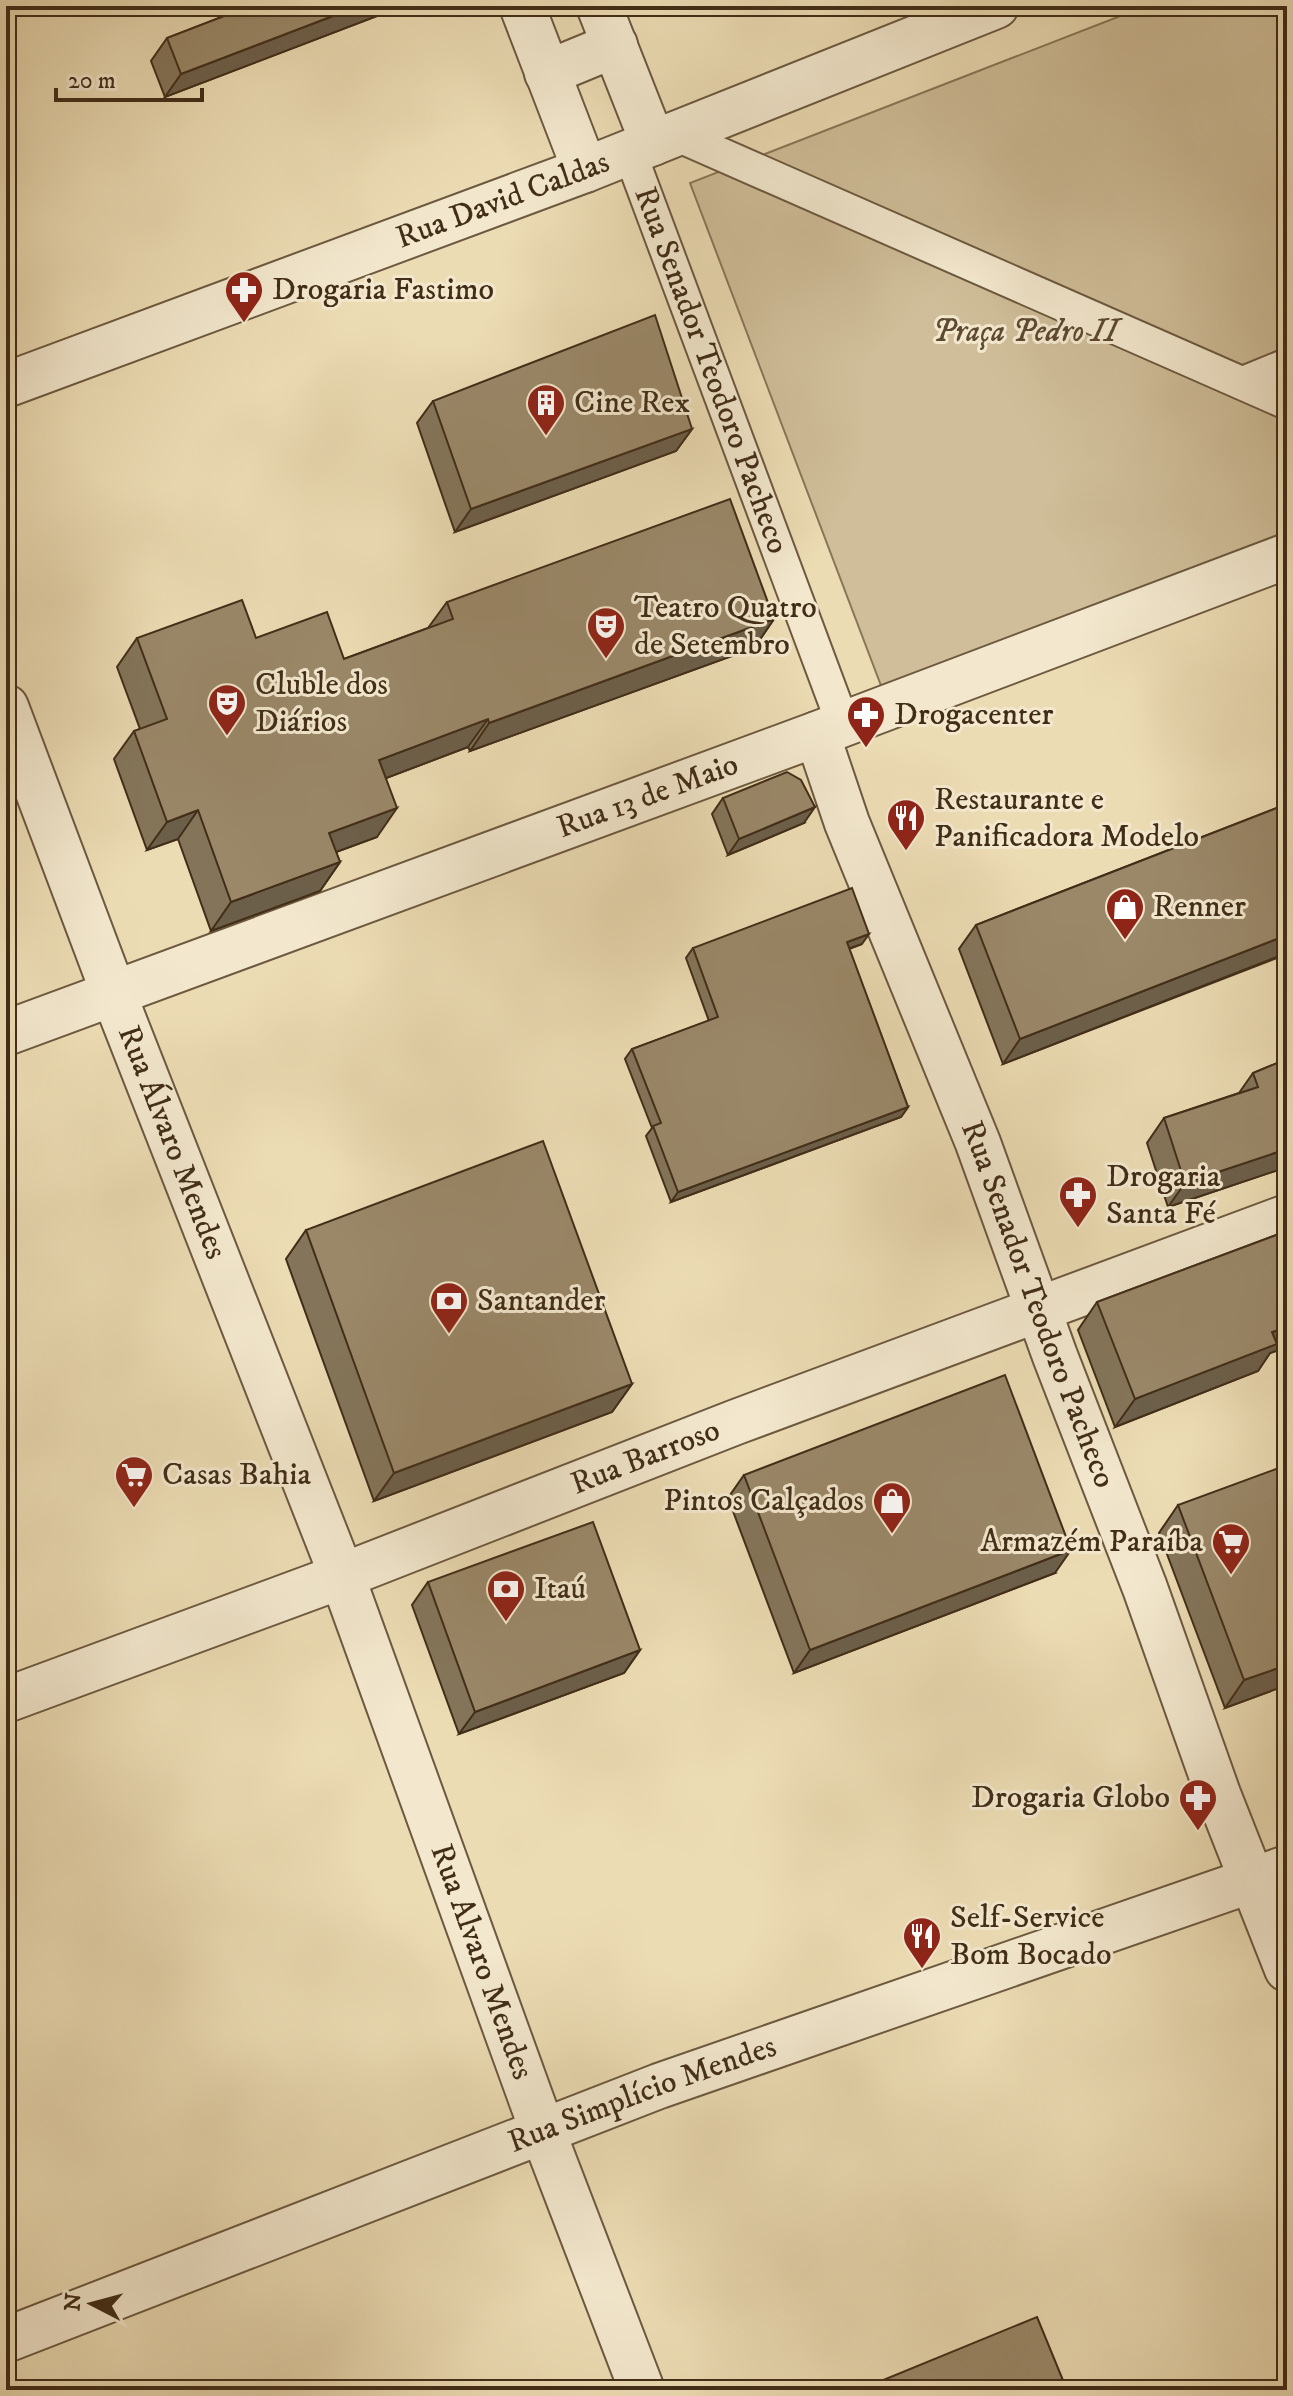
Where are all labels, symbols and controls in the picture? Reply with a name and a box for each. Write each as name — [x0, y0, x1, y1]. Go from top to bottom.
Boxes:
scale bar — [56, 52, 202, 102]
text: 20 m — [68, 66, 116, 96]
street label: Rua David Caldas — [391, 142, 615, 258]
street label: Rua Senador Teodoro Pacheco — [624, 181, 798, 559]
pharmacy icon: Drogaria Fastimo — [223, 269, 265, 324]
place label: Drogaria Fastimo — [272, 270, 494, 310]
park label: Praça Pedro II — [932, 312, 1123, 352]
building icon: Cine Rex — [525, 382, 567, 437]
place label: Cine Rex — [574, 383, 690, 423]
place label: Teatro Quatro de Setembro — [634, 588, 817, 665]
theatre icon: Teatro Quatro de Setembro — [585, 605, 627, 660]
place label: Cluble dos Diários — [255, 665, 388, 742]
theatre icon: Cluble dos Diários — [206, 682, 248, 737]
pharmacy icon: Drogacenter — [845, 694, 887, 749]
place label: Drogacenter — [894, 695, 1054, 735]
street label: Rua 13 de Maio — [551, 745, 744, 848]
place label: Restaurante e Panificadora Modelo — [934, 780, 1199, 857]
restaurant icon: Restaurante e Panificadora Modelo — [885, 797, 927, 852]
shop icon: Renner — [1104, 886, 1146, 941]
place label: Renner — [1153, 887, 1246, 927]
street label: Rua Álvaro Mendes — [108, 1020, 236, 1265]
street label: Rua Senador Teodoro Pacheco — [951, 1115, 1124, 1494]
place label: Drogaria Santa Fé — [1106, 1157, 1221, 1234]
pharmacy icon: Drogaria Santa Fé — [1057, 1174, 1099, 1229]
bank icon: Santander — [428, 1280, 470, 1335]
place label: Santander — [477, 1281, 606, 1321]
street label: Rua Barroso — [565, 1410, 726, 1505]
supermarket icon: Casas Bahia — [113, 1454, 155, 1509]
place label: Casas Bahia — [162, 1455, 312, 1495]
shop icon: Pintos Calçados — [871, 1480, 913, 1535]
place label: Pintos Calçados — [663, 1481, 864, 1521]
supermarket icon: Armazém Paraíba — [1210, 1521, 1252, 1576]
place label: Armazém Paraíba — [981, 1522, 1203, 1562]
bank icon: Itaú — [485, 1568, 527, 1623]
place label: Itaú — [534, 1569, 586, 1609]
pharmacy icon: Drogaria Globo — [1177, 1777, 1219, 1832]
place label: Drogaria Globo — [971, 1778, 1170, 1818]
street label: Rua Alvaro Mendes — [421, 1839, 542, 2085]
place label: Self-Service Bom Bocado — [950, 1898, 1111, 1975]
restaurant icon: Self-Service Bom Bocado — [901, 1915, 943, 1970]
street label: Rua Simplício Mendes — [502, 2027, 782, 2163]
north arrow — [52, 2264, 132, 2344]
text: N — [59, 2292, 88, 2312]

